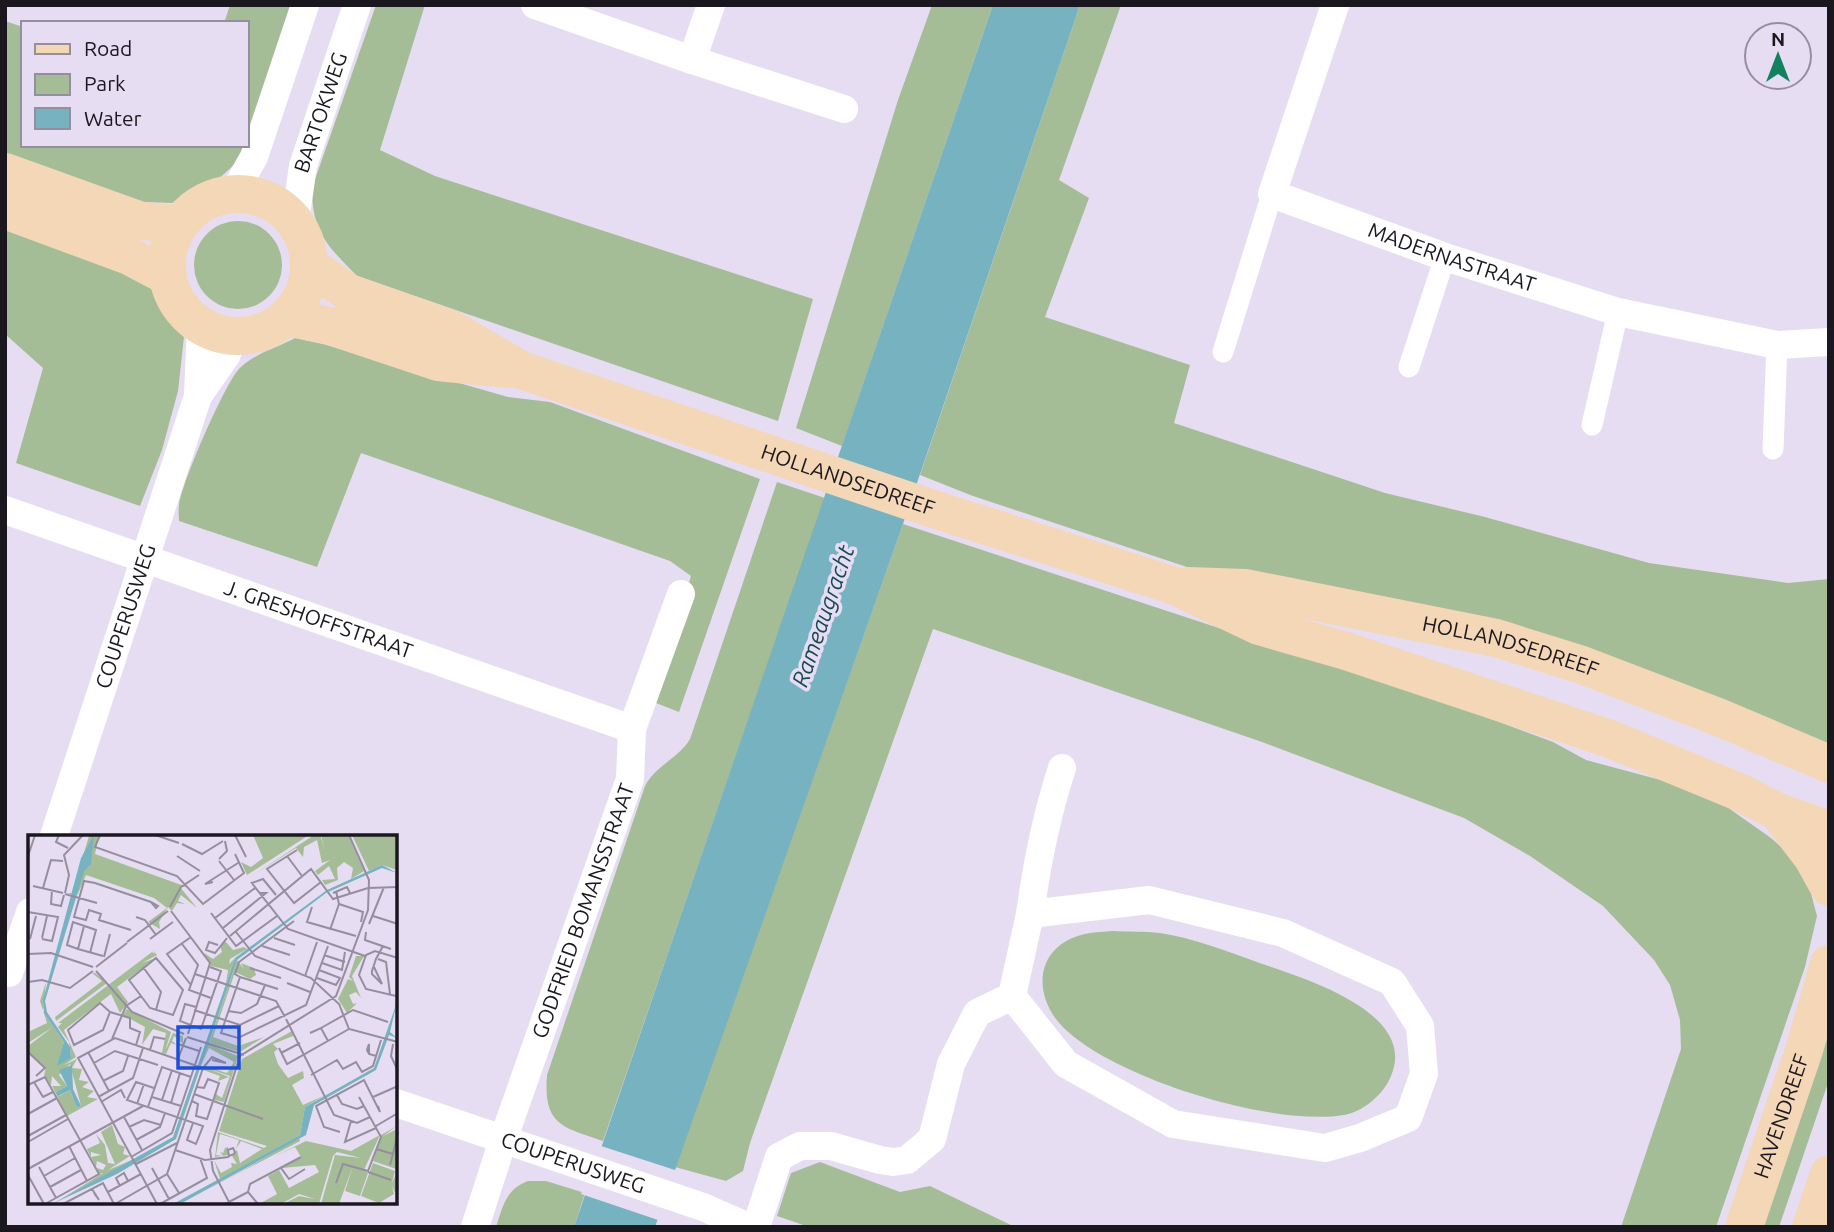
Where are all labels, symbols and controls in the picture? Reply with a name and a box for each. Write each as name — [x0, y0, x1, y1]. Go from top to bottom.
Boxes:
legend — [21, 21, 248, 147]
north arrow — [1743, 21, 1813, 91]
text: N — [1771, 28, 1785, 50]
text: Road — [84, 36, 132, 60]
street label: BARTOKWEG — [289, 49, 351, 176]
text: Park — [84, 71, 126, 95]
text: Water — [84, 106, 142, 130]
street label: MADERNASTRAAT — [1365, 217, 1539, 296]
street label: HOLLANDSEDREEF — [758, 439, 938, 520]
street label: COUPERUSWEG — [90, 541, 160, 692]
water label: Rameaugracht — [787, 541, 859, 690]
street label: J. GRESHOFFSTRAAT — [221, 575, 417, 663]
street label: HOLLANDSEDREEF — [1420, 611, 1602, 681]
street label: GODFRIED BOMANSSTRAAT — [527, 780, 639, 1041]
inset map — [28, 835, 397, 1204]
street label: HAVENDREEF — [1748, 1051, 1813, 1181]
street label: COUPERUSWEG — [498, 1126, 649, 1198]

